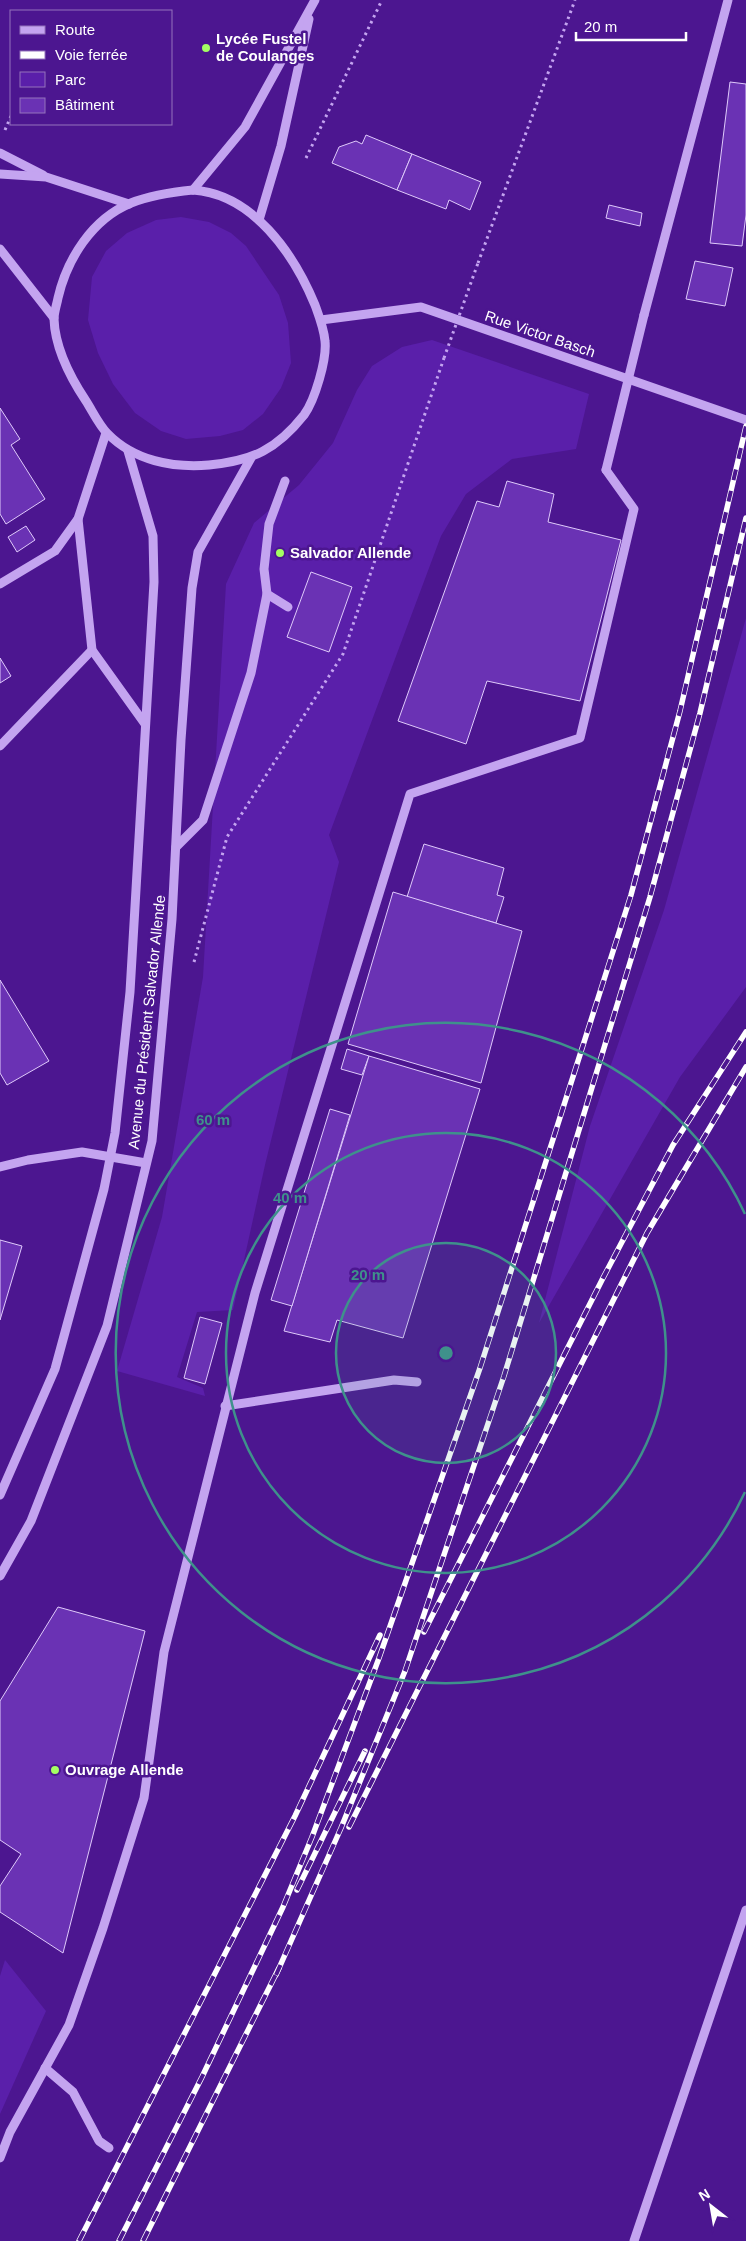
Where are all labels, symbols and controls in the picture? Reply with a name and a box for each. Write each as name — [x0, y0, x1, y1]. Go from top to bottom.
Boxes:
legend — [10, 10, 172, 125]
scale bar — [576, 10, 686, 42]
text: 20 m — [584, 18, 617, 35]
text: Route — [55, 21, 95, 38]
place label: Lycée Fustel de Coulanges — [216, 30, 314, 64]
marker: Lycée Fustel de Coulanges — [200, 42, 212, 54]
text: Voie ferrée — [55, 46, 128, 63]
text: Parc — [55, 71, 86, 88]
text: Bâtiment — [55, 96, 115, 113]
street label: Rue Victor Basch — [483, 307, 598, 360]
place label: Salvador Allende — [290, 544, 411, 561]
marker: Salvador Allende — [274, 547, 286, 559]
street label: Avenue du Président Salvador Allende — [125, 894, 168, 1150]
text: 60 m — [196, 1111, 230, 1128]
text: 40 m — [273, 1189, 307, 1206]
text: 20 m — [351, 1266, 385, 1283]
centre of rings — [437, 1344, 455, 1362]
place label: Ouvrage Allende — [65, 1761, 184, 1778]
marker: Ouvrage Allende — [49, 1764, 61, 1776]
north arrow — [686, 2181, 736, 2231]
text: N — [696, 2185, 713, 2204]

